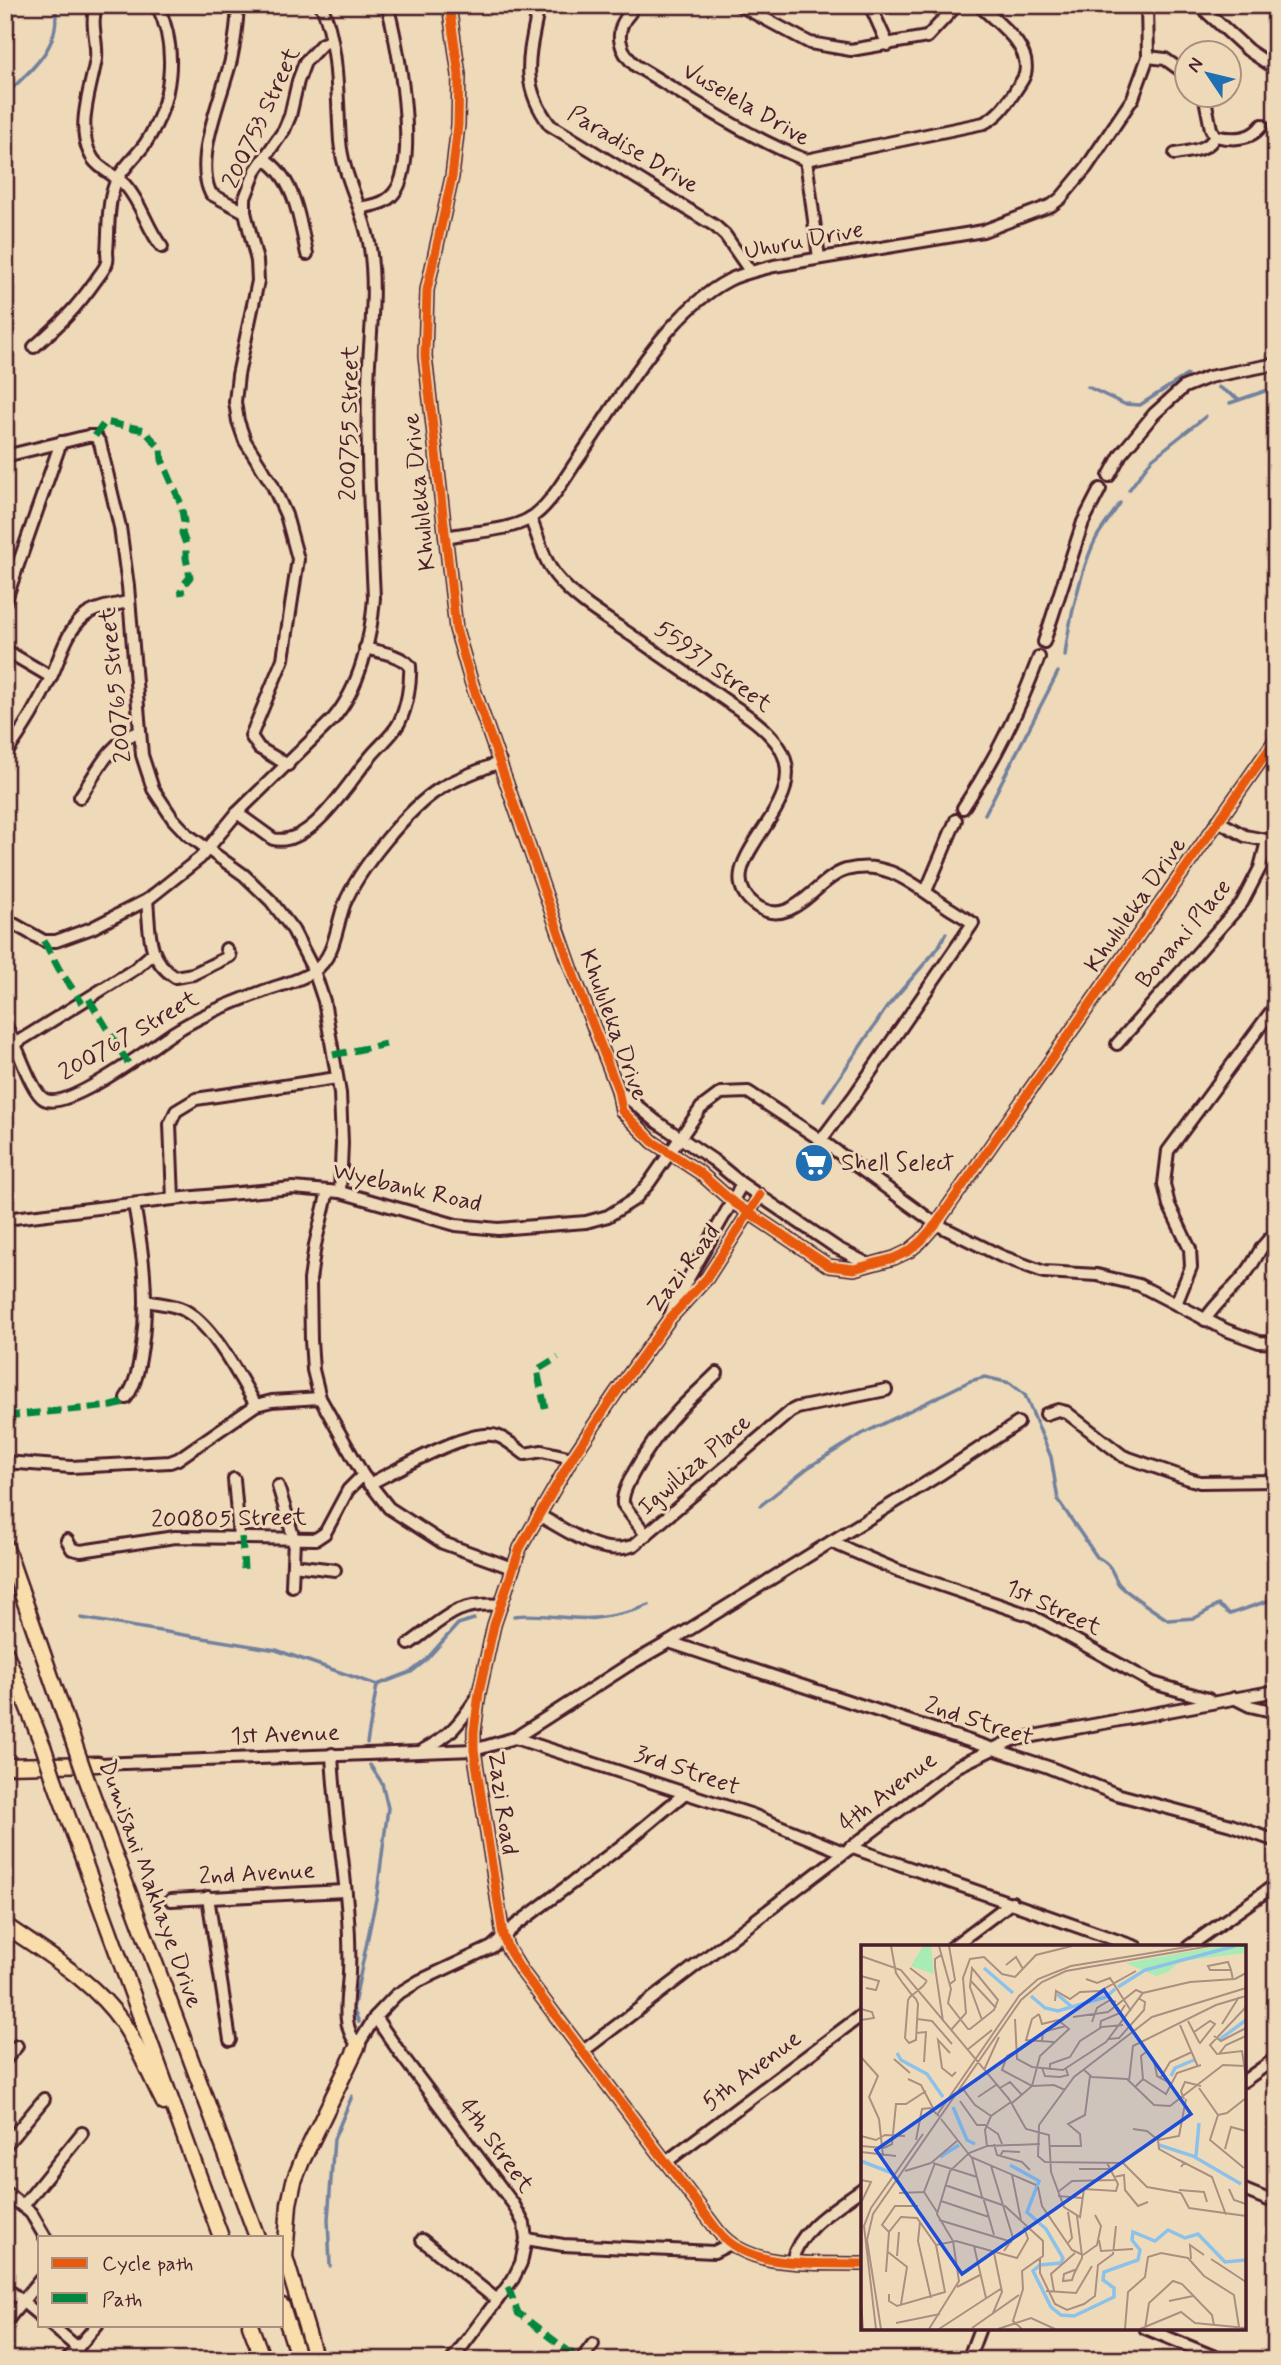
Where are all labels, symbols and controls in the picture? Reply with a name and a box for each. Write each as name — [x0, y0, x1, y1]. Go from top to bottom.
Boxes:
north arrow — [1172, 38, 1242, 108]
street label: 200753 Street — [216, 42, 308, 194]
text: N — [1181, 53, 1209, 77]
street label: Vuselela Drive — [676, 56, 816, 154]
street label: Paradise Drive — [562, 99, 704, 201]
street label: Uhuru Drive — [742, 214, 866, 268]
street label: 200755 Street — [333, 345, 367, 501]
street label: Khululeka Drive — [396, 412, 444, 572]
street label: 200765 Street — [92, 606, 140, 764]
street label: 55937 Street — [648, 614, 778, 720]
street label: Khululeka Drive — [1078, 831, 1194, 979]
street label: Bonani Place — [1129, 873, 1239, 995]
street label: Khululeka Drive — [571, 945, 655, 1105]
street label: 200767 Street — [54, 983, 204, 1089]
supermarket icon: Shell Select — [793, 1142, 835, 1184]
place label: Shell Select — [841, 1148, 954, 1179]
street label: Wyebank Road — [329, 1156, 485, 1220]
street label: Zazi Road — [640, 1218, 728, 1320]
street label: Igwiliza Place — [632, 1407, 758, 1523]
street label: 200805 Street — [151, 1502, 307, 1536]
street label: 1st Street — [1000, 1572, 1106, 1644]
street label: 2nd Street — [921, 1690, 1037, 1754]
street label: 1st Avenue — [230, 1718, 340, 1752]
street label: 3rd Street — [630, 1739, 744, 1803]
street label: 4th Avenue — [832, 1745, 944, 1839]
street label: Zazi Road — [479, 1749, 525, 1857]
street label: Dumisani Makhaye Drive — [91, 1756, 209, 2012]
street label: 2nd Avenue — [198, 1855, 316, 1893]
inset map — [861, 1945, 1246, 2330]
street label: 5th Avenue — [696, 2024, 808, 2118]
street label: 4th Street — [451, 2093, 541, 2199]
legend — [38, 2236, 284, 2326]
text: Cycle path — [102, 2250, 193, 2278]
text: Path — [102, 2286, 142, 2314]

